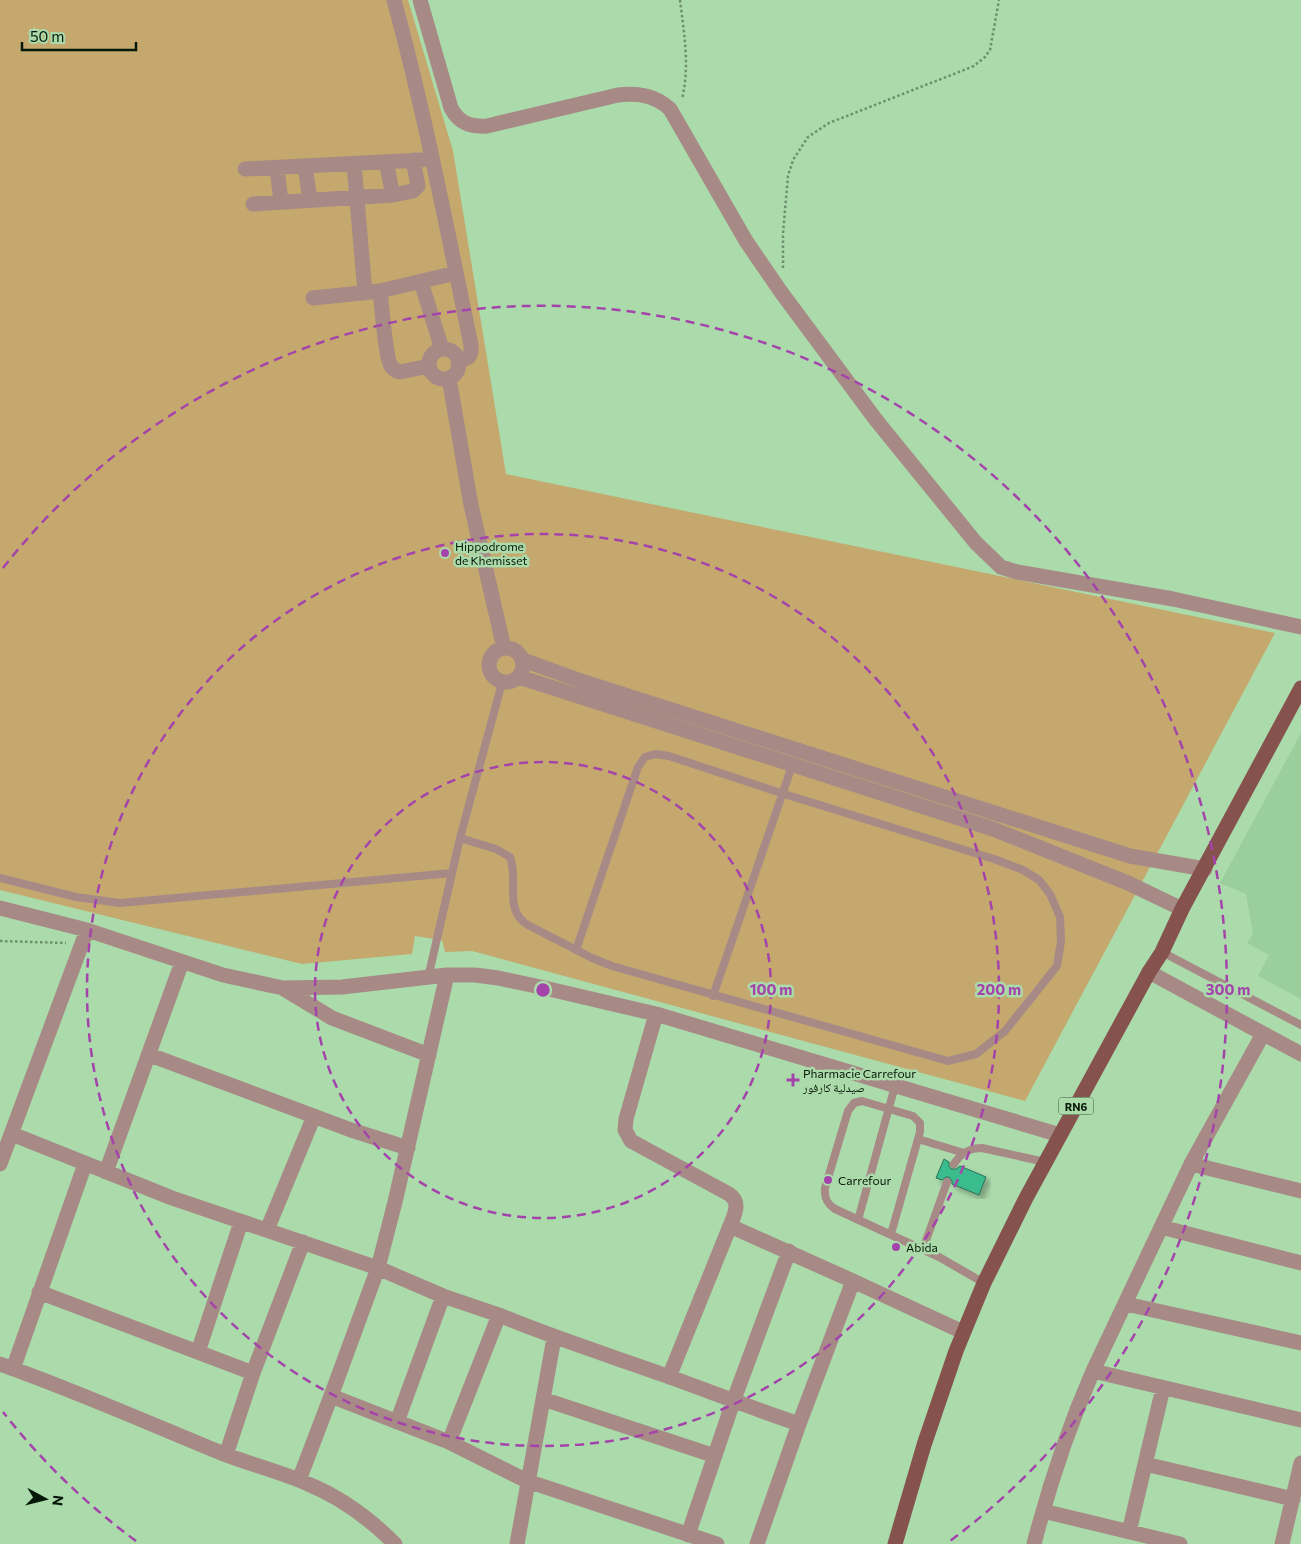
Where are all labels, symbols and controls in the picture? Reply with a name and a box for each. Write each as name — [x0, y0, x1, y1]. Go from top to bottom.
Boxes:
scale bar — [22, 20, 136, 52]
text: 50 m — [30, 27, 64, 45]
place label: Hippodrome de Khemisset — [455, 539, 528, 567]
marker: Hippodrome de Khemisset — [439, 547, 451, 559]
text: 100 m — [750, 980, 792, 998]
text: 200 m — [977, 980, 1021, 998]
text: 300 m — [1206, 980, 1250, 998]
centre of rings — [534, 981, 552, 999]
place label: Pharmacie Carrefour صيدلية كارفور — [802, 1066, 916, 1095]
marker: Pharmacie Carrefour صيدلية كارفور — [787, 1074, 799, 1086]
road number: RN6 — [1058, 1098, 1094, 1114]
place label: Carrefour — [838, 1173, 891, 1187]
marker: Carrefour — [822, 1174, 834, 1186]
place label: Abida — [906, 1240, 938, 1254]
marker: Abida — [890, 1241, 902, 1253]
north arrow — [20, 1474, 70, 1524]
text: N — [49, 1494, 67, 1507]

